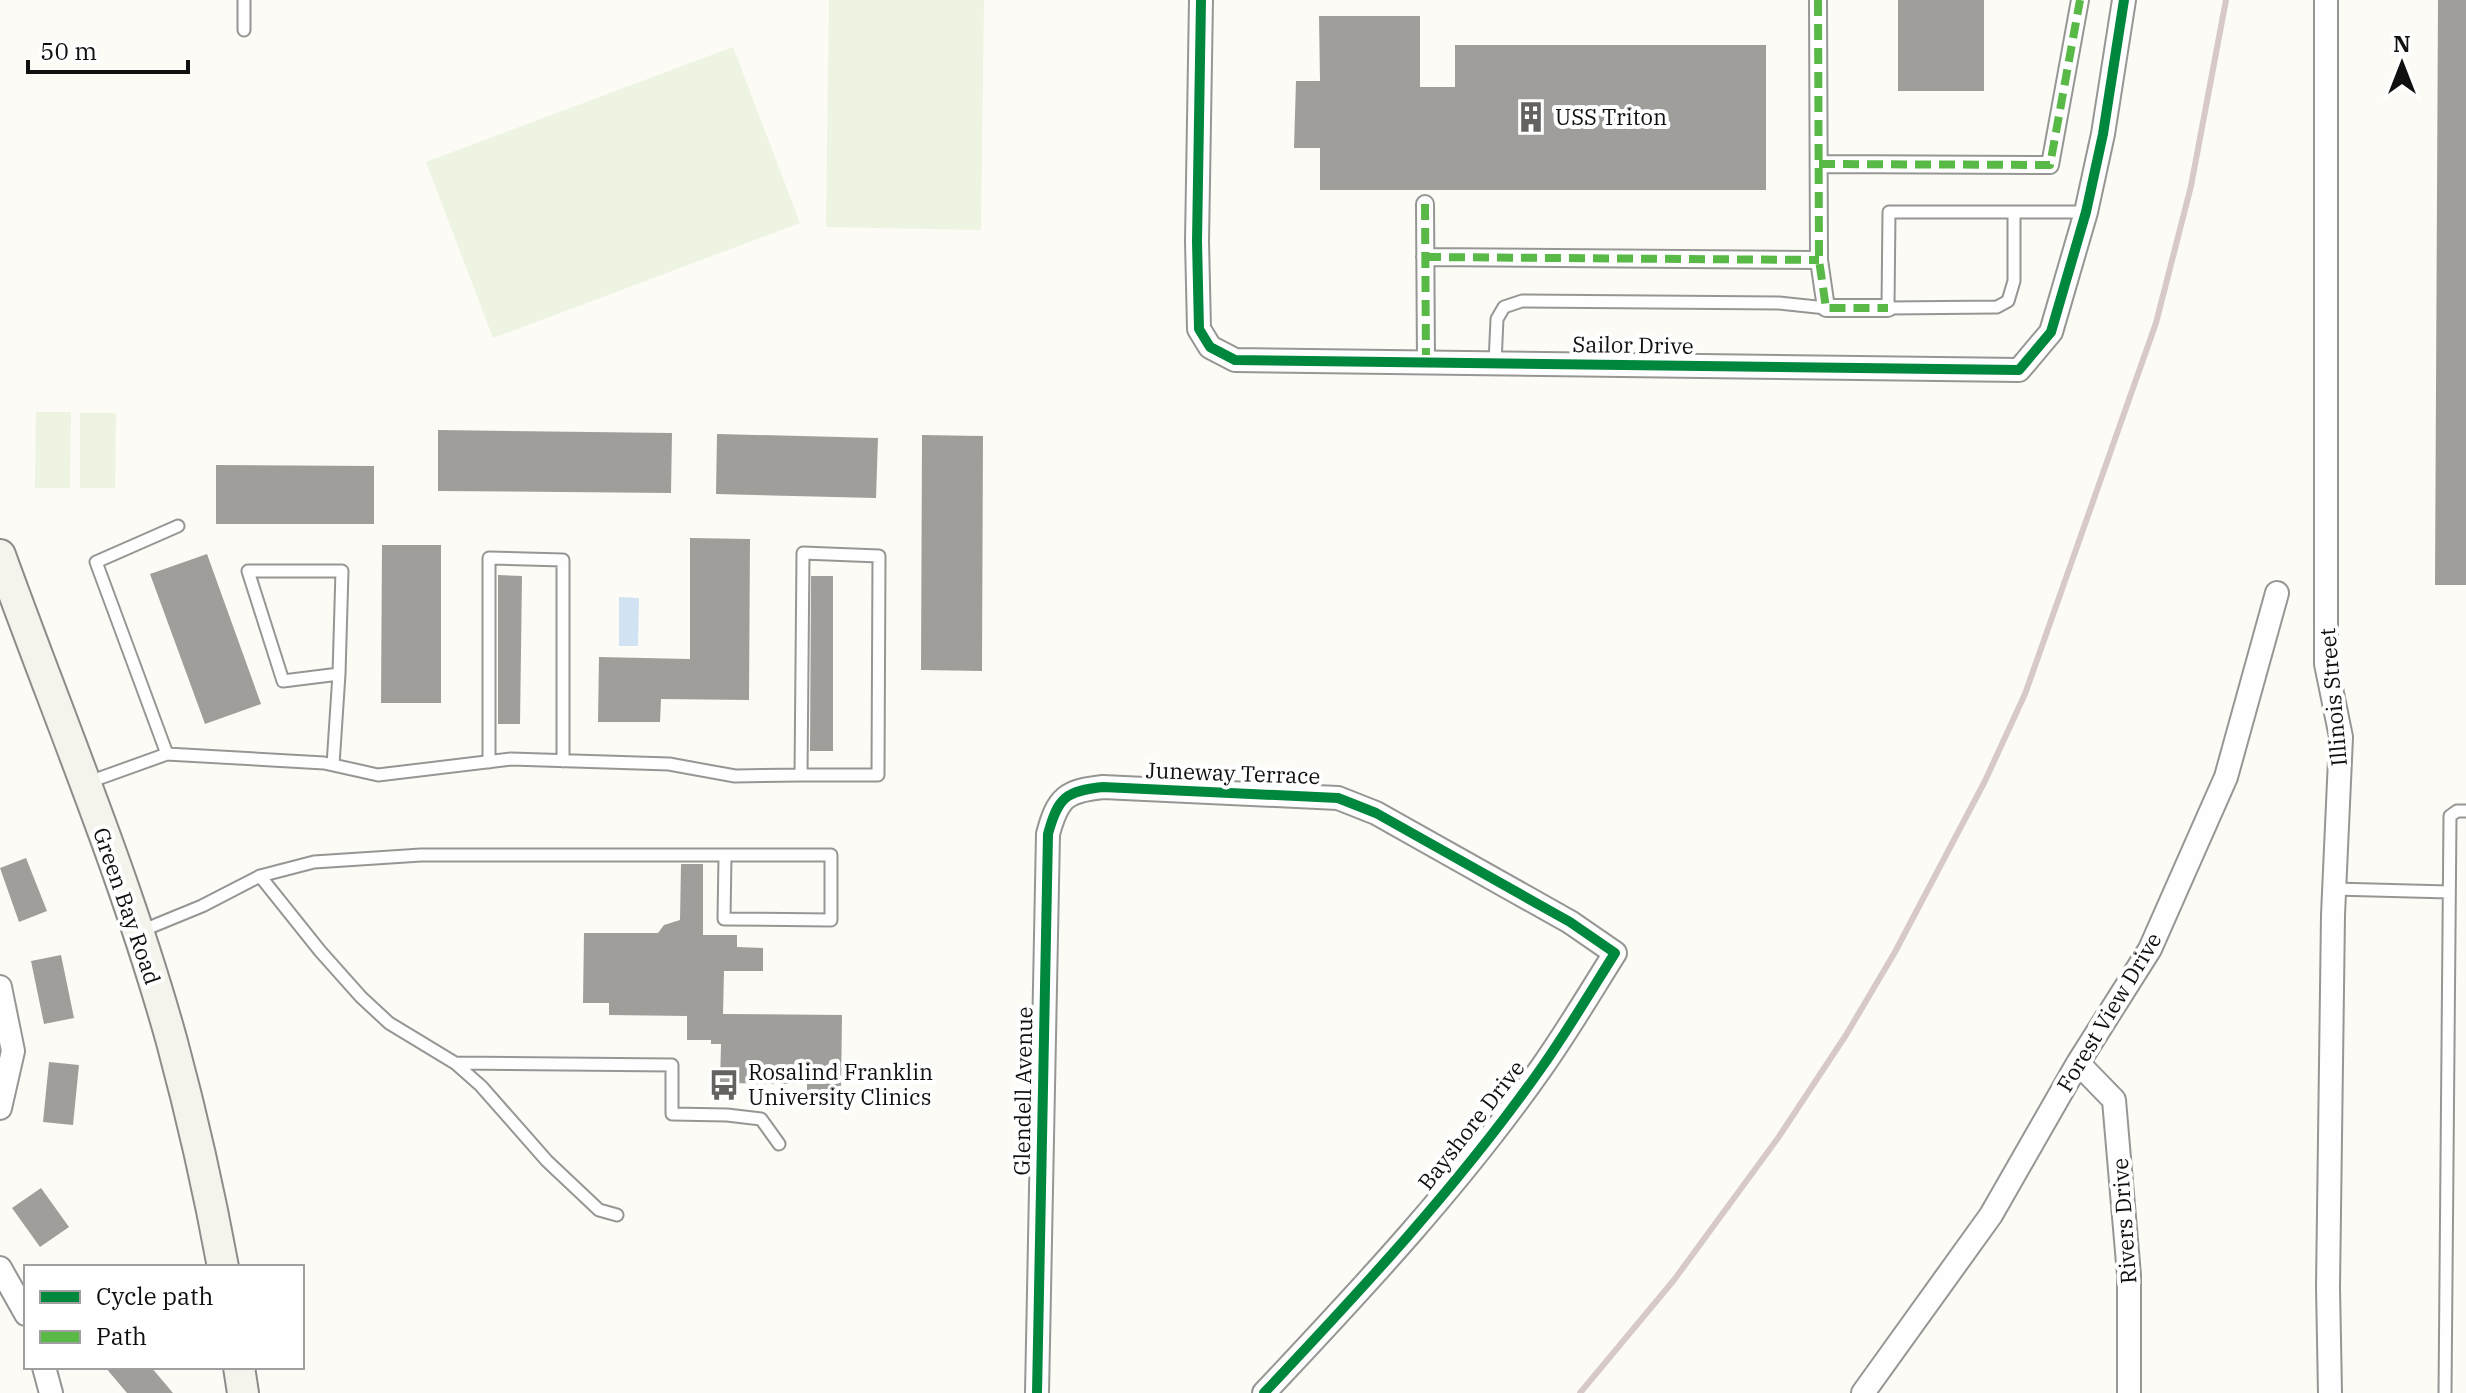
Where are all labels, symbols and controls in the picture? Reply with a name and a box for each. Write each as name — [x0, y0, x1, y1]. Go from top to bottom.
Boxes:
scale bar — [28, 24, 188, 74]
north arrow — [2362, 24, 2442, 104]
text: N — [2393, 29, 2411, 58]
text: 50 m — [40, 35, 97, 67]
building icon: USS Triton — [1514, 100, 1548, 134]
place label: USS Triton — [1555, 102, 1667, 131]
street label: Sailor Drive — [1572, 329, 1694, 360]
street label: Illinois Street — [2312, 626, 2353, 767]
street label: Juneway Terrace — [1145, 755, 1321, 790]
street label: Green Bay Road — [87, 823, 168, 988]
street label: Forest View Drive — [2050, 927, 2168, 1097]
street label: Glendell Avenue — [1007, 1006, 1038, 1176]
street label: Bayshore Drive — [1411, 1054, 1530, 1196]
place label: Rosalind Franklin University Clinics — [748, 1057, 933, 1111]
bus stop icon: Rosalind Franklin University Clinics — [707, 1068, 741, 1102]
street label: Rivers Drive — [2105, 1157, 2142, 1285]
legend — [24, 1265, 304, 1369]
text: Cycle path — [96, 1280, 213, 1312]
text: Path — [96, 1320, 147, 1352]

